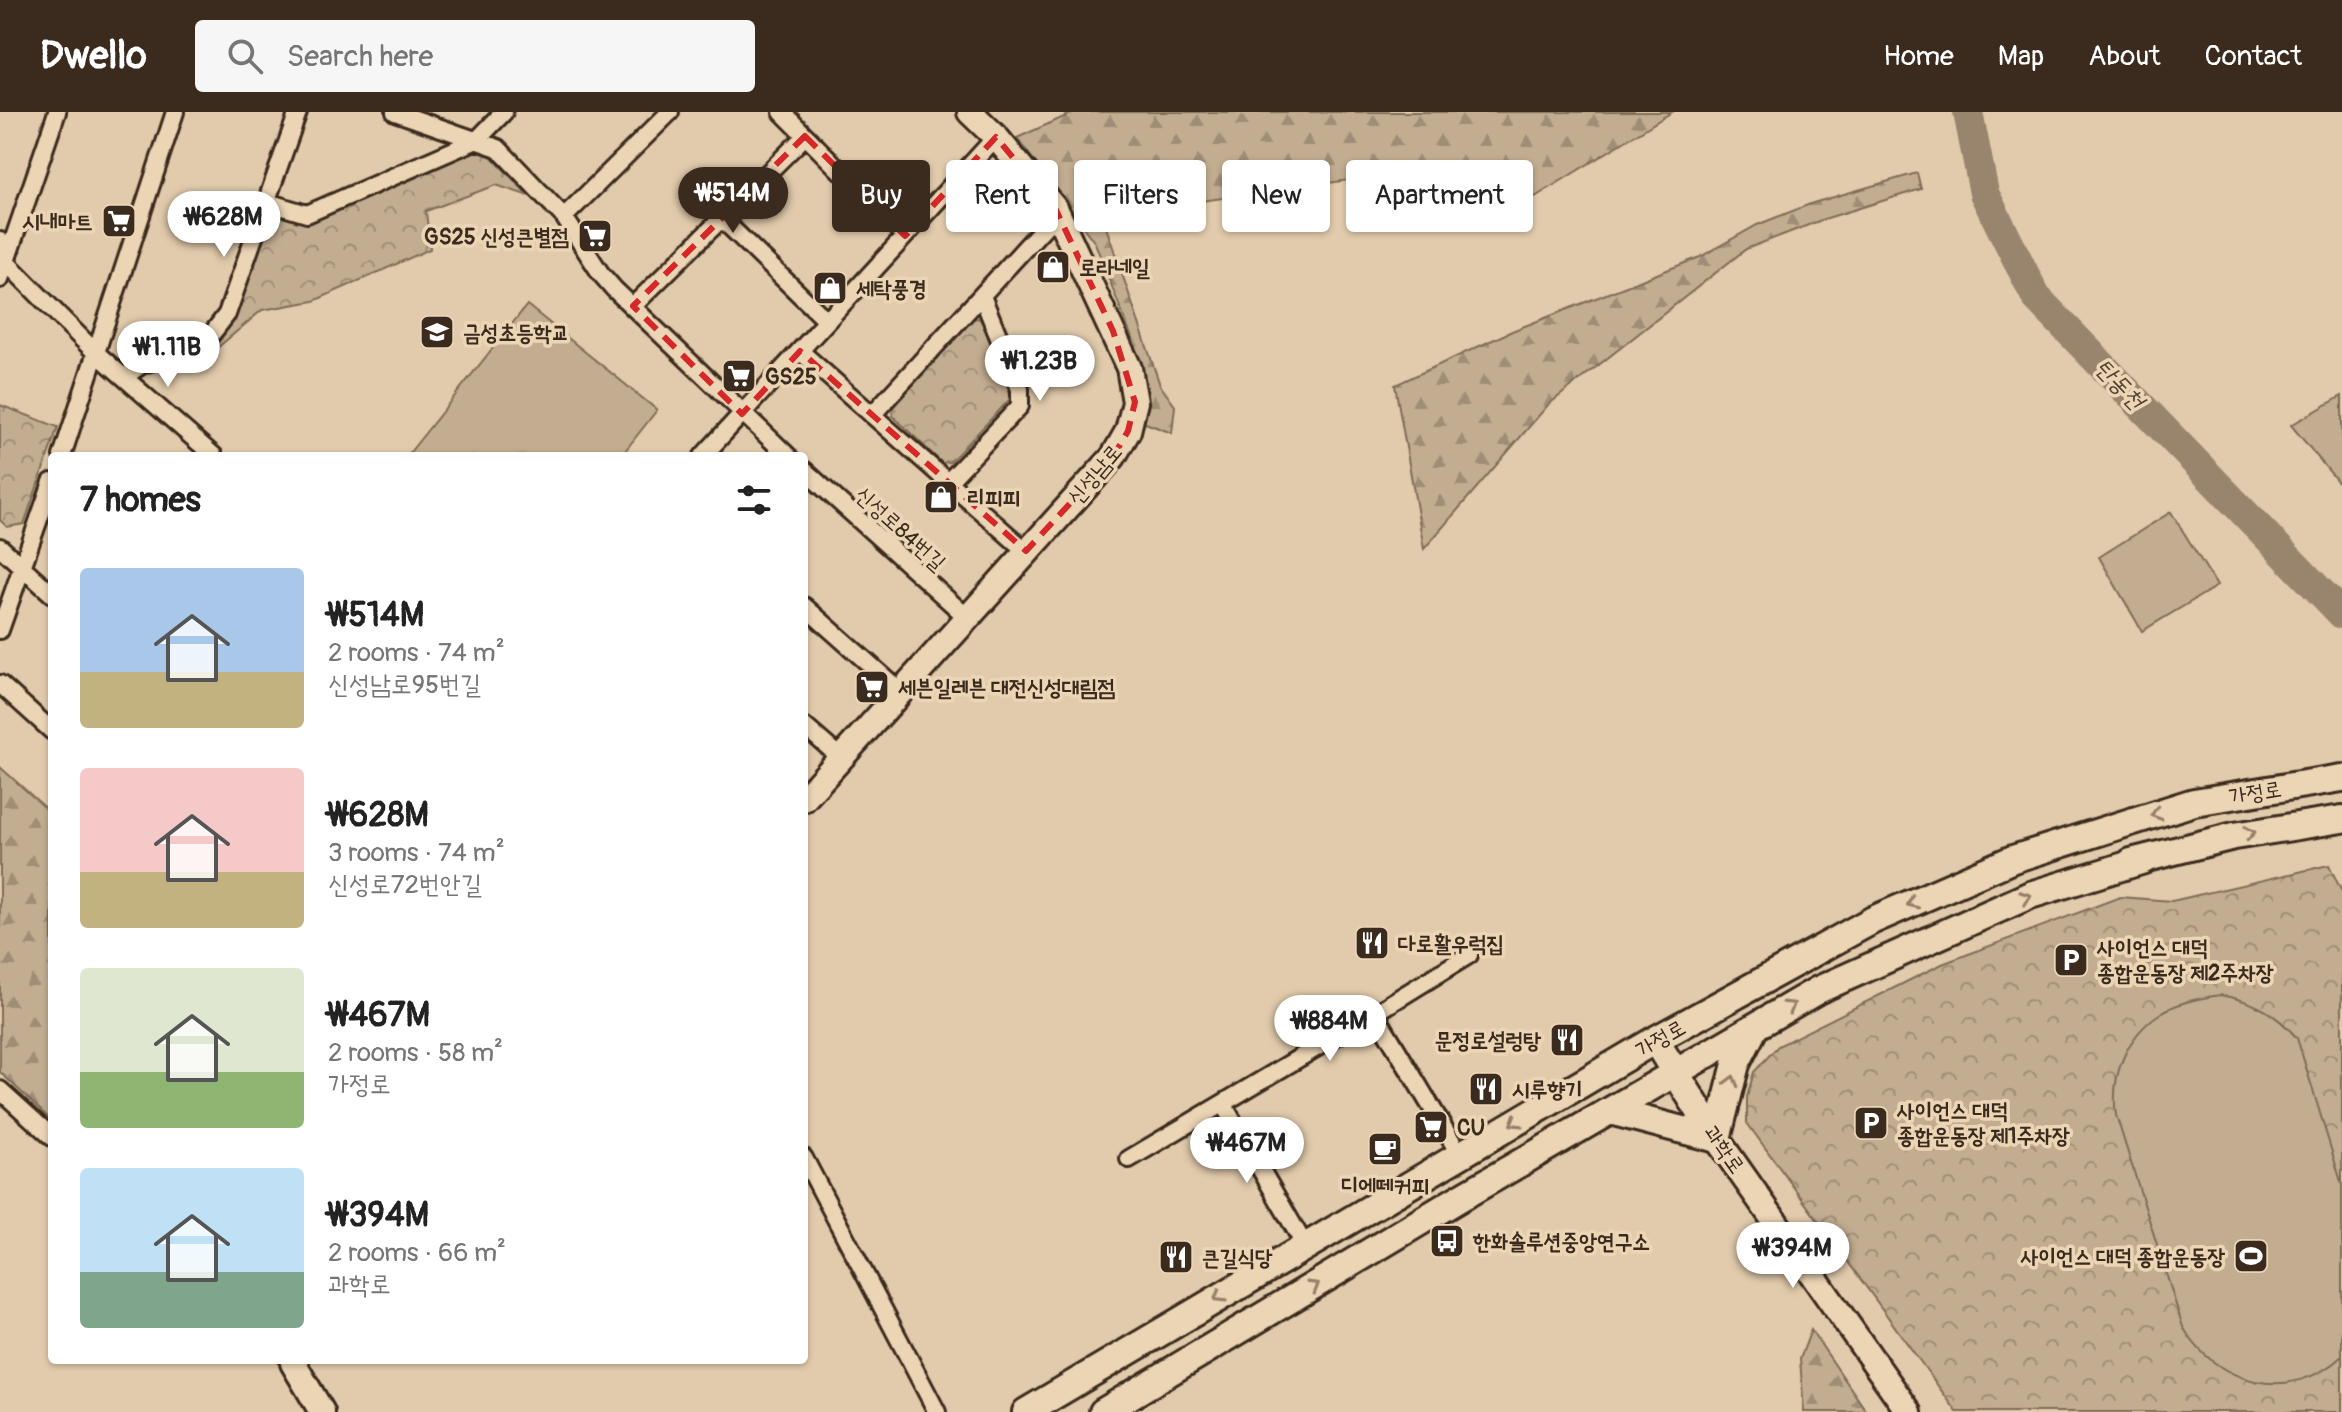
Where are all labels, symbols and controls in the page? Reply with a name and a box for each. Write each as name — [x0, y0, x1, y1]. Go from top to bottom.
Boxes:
search box — [195, 20, 755, 92]
text: Dwello — [40, 32, 147, 80]
icon: search — [223, 34, 267, 78]
text: Search here — [287, 38, 433, 75]
text: Home — [1883, 39, 1954, 74]
text: Map — [1998, 39, 2044, 74]
text: About — [2088, 39, 2161, 74]
text: Contact — [2205, 39, 2302, 74]
chip: Buy — [832, 160, 930, 232]
chip: Rent — [946, 160, 1058, 232]
chip: Filters — [1074, 160, 1206, 232]
chip: New — [1222, 160, 1330, 232]
chip: Apartment — [1346, 160, 1533, 232]
pin: ₩514M — [677, 167, 789, 235]
text: ₩514M — [696, 177, 770, 209]
pin: ₩628M — [168, 191, 280, 259]
text: ₩628M — [185, 201, 263, 233]
supermarket icon: 시내마트 — [100, 202, 138, 240]
place label: 시내마트 — [22, 208, 93, 236]
supermarket icon: GS25 신성큰별점 — [576, 217, 614, 255]
place label: GS25 신성큰별점 — [424, 223, 569, 251]
shop icon: 로라네일 — [1034, 248, 1072, 286]
place label: 로라네일 — [1079, 254, 1150, 282]
shop icon: 세탁풍경 — [811, 269, 849, 307]
place label: 세탁풍경 — [856, 275, 927, 303]
school or university icon: 금성초등학교 — [418, 313, 456, 351]
place label: 금성초등학교 — [463, 319, 569, 347]
pin: ₩1.11B — [103, 321, 233, 389]
text: ₩1.11B — [135, 331, 201, 363]
pin: ₩1.23B — [975, 335, 1105, 403]
text: ₩1.23B — [1003, 345, 1077, 377]
water label: 탄동천 — [2089, 353, 2152, 417]
supermarket icon: GS25 — [720, 357, 758, 395]
place label: GS25 — [765, 363, 817, 391]
street label: 신성남로 — [1061, 439, 1128, 511]
icon: filters — [732, 478, 776, 522]
shop icon: 리피피 — [922, 478, 960, 516]
text: 7 homes — [80, 479, 201, 522]
street label: 신성로84번길 — [849, 481, 952, 577]
place label: 리피피 — [967, 484, 1020, 512]
text: ₩514M — [328, 594, 424, 637]
icon: home — [144, 600, 240, 696]
text: 2 rooms · 74 m² — [328, 637, 505, 669]
supermarket icon: 세븐일레븐 대전신성대림점 — [853, 668, 891, 706]
text: 신성남로95번길 — [328, 669, 481, 701]
place label: 세븐일레븐 대전신성대림점 — [898, 674, 1116, 702]
street label: 가정로 — [2227, 775, 2284, 811]
text: ₩628M — [328, 794, 429, 837]
icon: home — [144, 800, 240, 896]
one-way arrow — [2149, 805, 2163, 821]
one-way arrow — [2244, 825, 2257, 842]
text: 3 rooms · 74 m² — [328, 837, 505, 869]
text: 신성로72번안길 — [328, 869, 482, 901]
one-way arrow — [2018, 890, 2032, 907]
one-way arrow — [1906, 894, 1920, 910]
restaurant icon: 다로활우럭집 — [1353, 924, 1391, 962]
place label: 다로활우럭집 — [1398, 930, 1504, 958]
place label: 사이언스 대덕 종합운동장 제2주차장 — [2096, 934, 2274, 987]
parking icon: 사이언스 대덕 종합운동장 제2주차장 — [2052, 941, 2090, 979]
text: ₩467M — [328, 994, 430, 1037]
pin: ₩884M — [1274, 995, 1386, 1063]
icon: home — [144, 1000, 240, 1096]
one-way arrow — [1781, 1000, 1796, 1016]
text: ₩884M — [1292, 1005, 1368, 1037]
street label: 가정로 — [1631, 1013, 1690, 1064]
restaurant icon: 문정로설렁탕 — [1548, 1021, 1586, 1059]
place label: 문정로설렁탕 — [1435, 1027, 1541, 1055]
text: 2 rooms · 58 m² — [328, 1037, 503, 1069]
text: 가정로 — [328, 1069, 391, 1101]
restaurant icon: 시루향기 — [1467, 1070, 1505, 1108]
one-way arrow — [1722, 1075, 1739, 1089]
place label: 시루향기 — [1512, 1076, 1583, 1104]
place label: 사이언스 대덕 종합운동장 제1주차장 — [1896, 1097, 2070, 1150]
parking icon: 사이언스 대덕 종합운동장 제1주차장 — [1852, 1104, 1890, 1142]
supermarket icon: CU — [1412, 1108, 1450, 1146]
one-way arrow — [1509, 1112, 1524, 1127]
place label: CU — [1457, 1114, 1485, 1142]
pin: ₩467M — [1191, 1117, 1303, 1185]
street label: 과학로 — [1697, 1120, 1751, 1179]
text: ₩467M — [1208, 1127, 1286, 1159]
cafe icon: 디에떼커피 — [1366, 1130, 1404, 1168]
place label: 디에떼커피 — [1341, 1172, 1429, 1200]
text: ₩394M — [328, 1194, 429, 1237]
icon: home — [144, 1200, 240, 1296]
bus stop icon: 한화솔루션중앙연구소 — [1428, 1222, 1466, 1260]
pin: ₩394M — [1737, 1222, 1849, 1290]
place label: 한화솔루션중앙연구소 — [1472, 1228, 1650, 1256]
text: ₩394M — [1754, 1232, 1832, 1264]
text: 2 rooms · 66 m² — [328, 1237, 506, 1269]
sports icon: 사이언스 대덕 종합운동장 — [2232, 1237, 2270, 1275]
restaurant icon: 큰길식당 — [1157, 1238, 1195, 1276]
place label: 사이언스 대덕 종합운동장 — [2020, 1243, 2225, 1271]
place label: 큰길식당 — [1202, 1244, 1273, 1272]
text: 과학로 — [328, 1269, 391, 1301]
one-way arrow — [1305, 1280, 1320, 1296]
one-way arrow — [1213, 1287, 1228, 1303]

